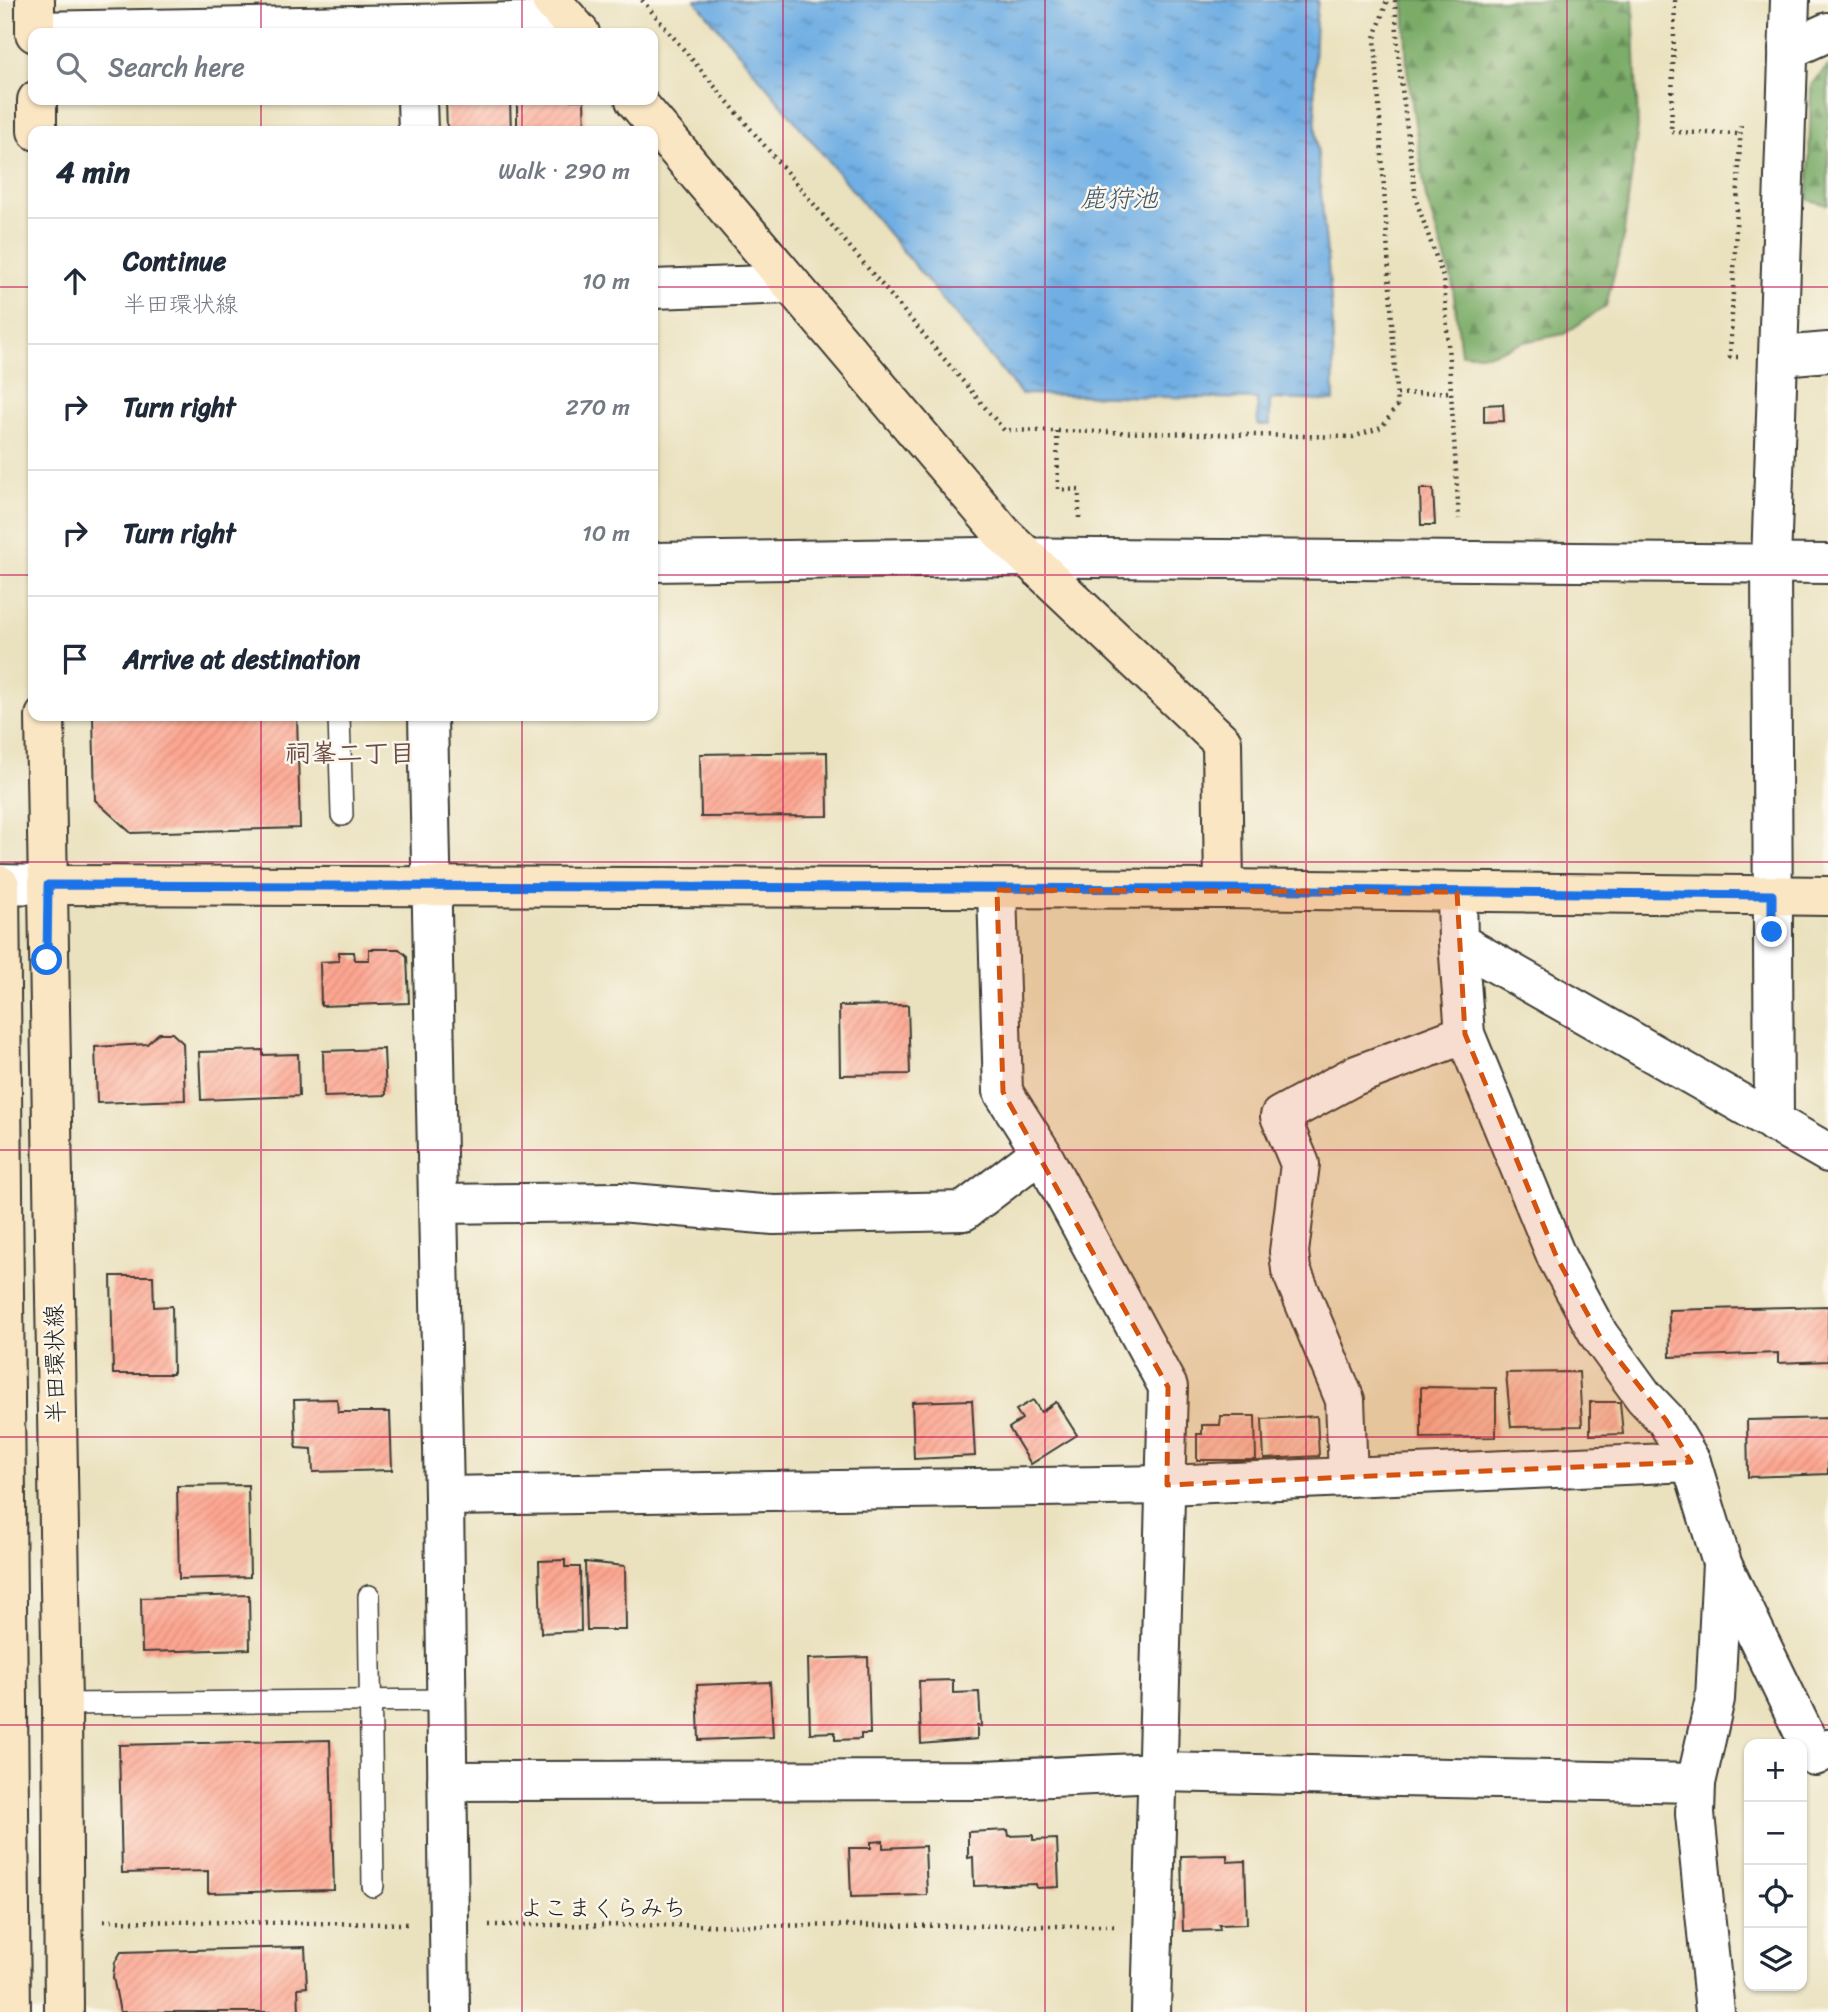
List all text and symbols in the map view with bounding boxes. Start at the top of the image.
search box [28,28,658,105]
text: Search here [108,44,245,90]
icon: search [52,48,90,86]
text: 4 min [56,145,130,199]
text: Walk · 290 m [498,151,630,192]
water label: 鹿狩池 [1080,175,1159,221]
text: Continue [123,238,226,284]
text: 10 m [582,261,630,302]
icon: ahead [56,262,94,300]
text: 半田環状線 [123,284,238,325]
text: Turn right [123,384,236,430]
text: 270 m [565,387,630,428]
icon: right [56,388,94,426]
text: Turn right [123,510,236,556]
text: 10 m [582,513,630,554]
icon: right [56,514,94,552]
text: Arrive at destination [123,636,360,682]
icon: arrive [56,640,94,678]
district label: 祠峯二丁目 [285,730,415,776]
route end [1756,916,1787,947]
route start [31,944,62,975]
street label: 半田環状線 [33,1304,77,1424]
map controls [1744,1739,1807,1991]
button: + [1744,1739,1807,1802]
button: − [1744,1802,1807,1865]
button: locate [1744,1865,1807,1928]
street label: よこまくらみち [519,1887,687,1929]
button: layers [1744,1928,1807,1991]

